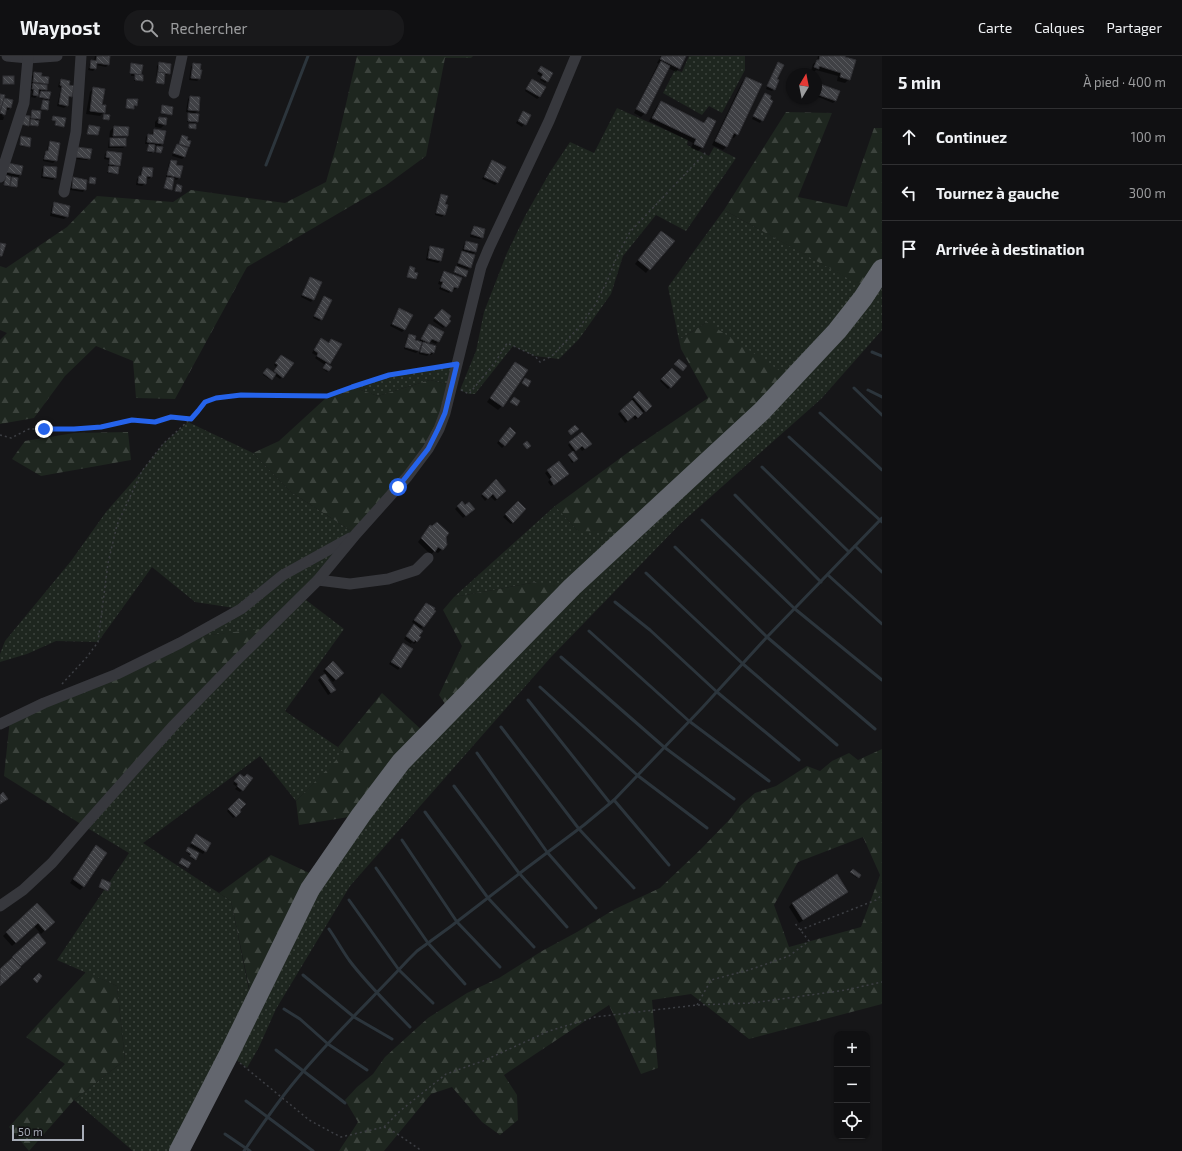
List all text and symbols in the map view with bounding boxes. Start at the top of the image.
search box [124,10,404,46]
text: Waypost [20,16,100,39]
icon: search [138,17,160,39]
text: Rechercher [170,19,248,37]
text: Carte [978,19,1012,36]
text: Calques [1034,19,1085,36]
text: Partager [1107,19,1162,36]
north arrow [786,68,822,104]
text: 5 min [898,72,941,92]
text: À pied · 400 m [1083,74,1166,90]
icon: ahead [898,126,920,148]
text: Continuez [936,128,1007,146]
text: 100 m [1131,129,1166,145]
icon: left [898,182,920,204]
text: Tournez à gauche [936,184,1059,202]
text: 300 m [1129,185,1166,201]
icon: arrive [898,238,920,260]
text: Arrivée à destination [936,240,1084,258]
route end [35,420,53,438]
route start [389,478,407,496]
map controls [834,1031,870,1139]
button: + [834,1031,870,1067]
button: − [834,1067,870,1103]
button: locate [834,1103,870,1139]
scale bar [12,1123,84,1142]
text: 50 m [18,1125,43,1138]

